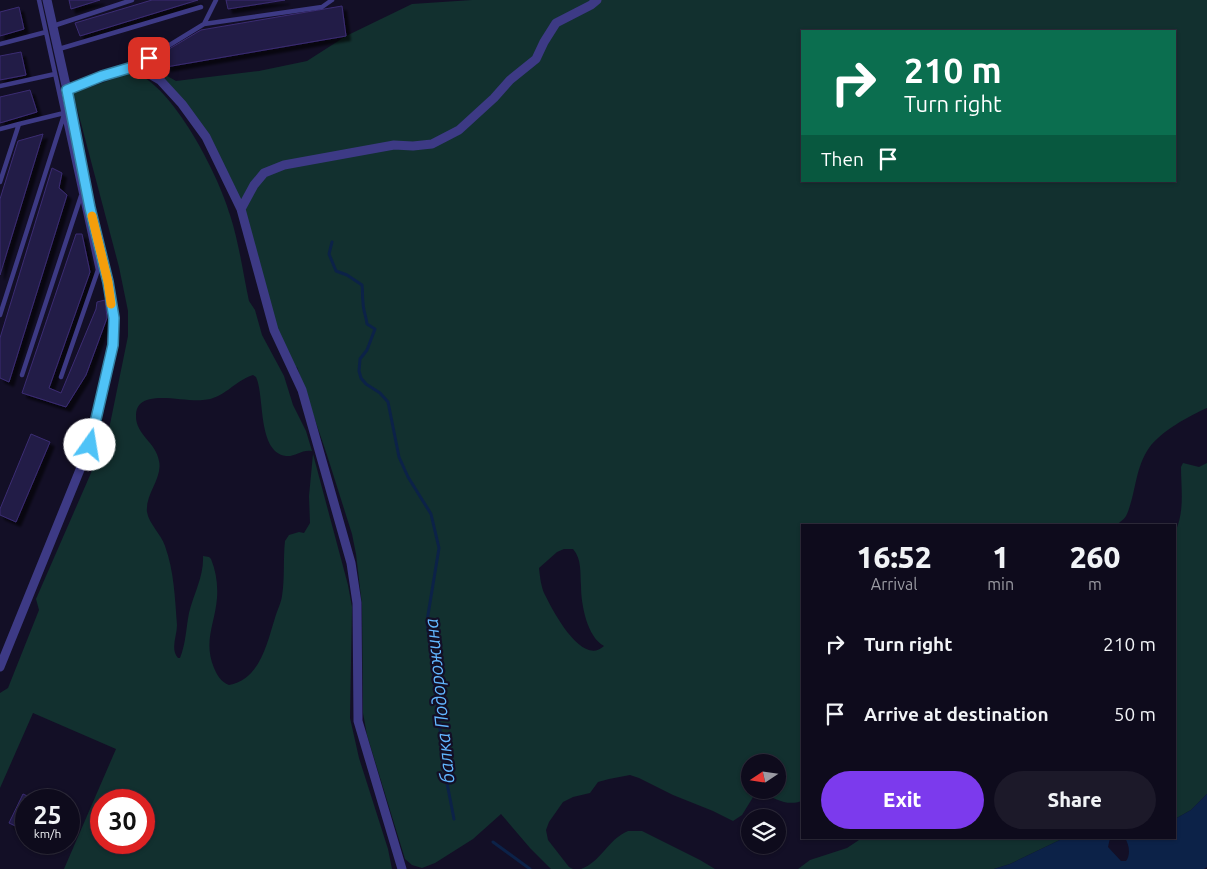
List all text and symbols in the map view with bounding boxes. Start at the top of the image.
pin [128,37,170,79]
icon: arrive [135,44,163,72]
icon: right [821,50,886,115]
text: 210 m [904,50,1002,90]
text: Turn right [904,91,1002,116]
icon: arrive [874,145,902,173]
text: Then [821,148,864,170]
position arrow [63,418,115,470]
text: 16:52 [857,540,932,574]
text: 1 [992,540,1009,574]
text: 260 [1070,540,1120,574]
text: Arrival [871,575,917,593]
text: min [987,575,1014,593]
text: m [1088,575,1102,593]
water label: балка Подорожина [419,617,459,785]
icon: right [821,630,849,658]
text: Turn right [864,633,952,655]
text: 210 m [1103,633,1156,655]
icon: arrive [821,700,849,728]
text: Arrive at destination [864,703,1049,725]
text: 50 m [1114,703,1156,725]
north arrow [741,754,786,799]
map controls [741,754,786,854]
button: Exit [821,771,984,829]
button: Share [994,771,1156,829]
speed limit sign: 30 [90,789,155,854]
text: 25 [33,801,62,829]
button: layers [741,809,786,854]
text: km/h [34,827,61,840]

